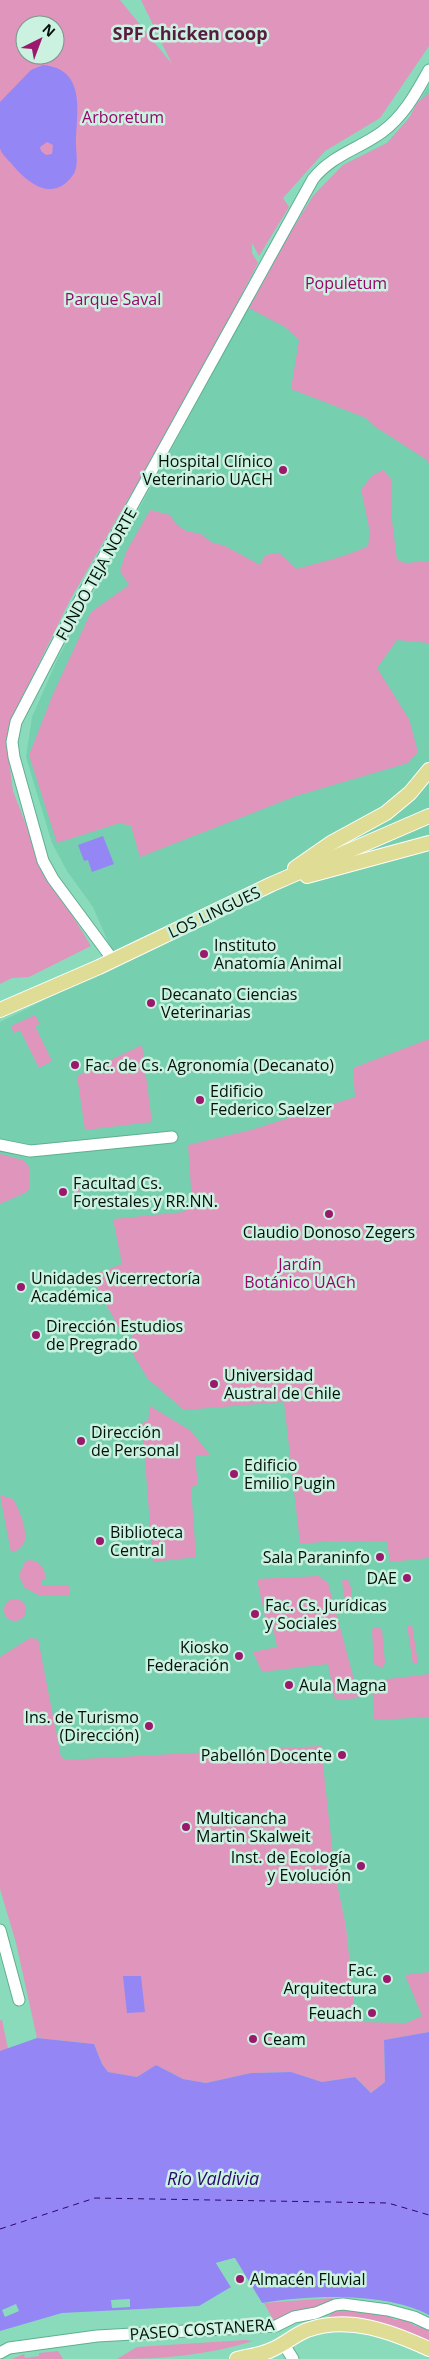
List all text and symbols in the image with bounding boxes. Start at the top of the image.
north arrow [15,15,65,65]
text: N [38,19,60,41]
district label: SPF Chicken coop [112,21,268,45]
park label: Arboretum [82,106,164,128]
park label: Populetum [305,272,387,294]
park label: Parque Saval [65,288,161,310]
place label: Hospital Clínico Veterinario UACH [142,450,273,490]
marker: Hospital Clínico Veterinario UACH [277,464,289,476]
street label: FUNDO TEJA NORTE [50,504,142,644]
street label: LOS LINGUES [164,881,264,943]
place label: Instituto Anatomía Animal [214,934,342,974]
marker: Instituto Anatomía Animal [198,948,210,960]
place label: Decanato Ciencias Veterinarias [161,983,297,1023]
marker: Decanato Ciencias Veterinarias [145,997,157,1009]
place label: Fac. de Cs. Agronomía (Decanato) [85,1054,334,1076]
marker: Fac. de Cs. Agronomía (Decanato) [69,1059,81,1071]
place label: Edificio Federico Saelzer [210,1080,332,1120]
marker: Edificio Federico Saelzer [194,1094,206,1106]
place label: Facultad Cs. Forestales y RR.NN. [73,1172,218,1212]
marker: Facultad Cs. Forestales y RR.NN. [57,1186,69,1198]
marker: Claudio Donoso Zegers [323,1208,335,1220]
place label: Claudio Donoso Zegers [243,1221,415,1243]
park label: Jardín Botánico UACh [244,1253,356,1293]
place label: Unidades Vicerrectoría Académica [31,1267,201,1307]
marker: Unidades Vicerrectoría Académica [15,1281,27,1293]
place label: Dirección Estudios de Pregrado [46,1315,183,1355]
marker: Dirección Estudios de Pregrado [30,1329,42,1341]
place label: Universidad Austral de Chile [224,1364,341,1404]
marker: Universidad Austral de Chile [208,1378,220,1390]
place label: Dirección de Personal [91,1421,179,1461]
marker: Dirección de Personal [75,1435,87,1447]
place label: Edificio Emilio Pugin [244,1454,336,1494]
marker: Edificio Emilio Pugin [228,1468,240,1480]
place label: Biblioteca Central [110,1521,183,1561]
marker: Biblioteca Central [94,1535,106,1547]
place label: Sala Paraninfo [263,1546,370,1568]
marker: Sala Paraninfo [374,1551,386,1563]
place label: DAE [366,1567,397,1589]
marker: DAE [401,1572,413,1584]
place label: Fac. Cs. Jurídicas y Sociales [265,1594,387,1634]
marker: Fac. Cs. Jurídicas y Sociales [249,1608,261,1620]
place label: Kiosko Federación [146,1636,229,1676]
marker: Kiosko Federación [233,1650,245,1662]
place label: Aula Magna [299,1674,387,1696]
marker: Aula Magna [283,1679,295,1691]
place label: Ins. de Turismo (Dirección) [25,1706,139,1746]
marker: Ins. de Turismo (Dirección) [143,1720,155,1732]
place label: Pabellón Docente [201,1744,332,1766]
marker: Pabellón Docente [336,1749,348,1761]
place label: Multicancha Martin Skalweit [196,1807,311,1847]
marker: Multicancha Martin Skalweit [180,1821,192,1833]
place label: Inst. de Ecología y Evolución [231,1846,351,1886]
marker: Inst. de Ecología y Evolución [355,1860,367,1872]
place label: Fac. Arquitectura [283,1959,377,1999]
marker: Fac. Arquitectura [381,1973,393,1985]
place label: Feuach [309,2002,362,2024]
marker: Feuach [366,2007,378,2019]
place label: Ceam [263,2028,306,2050]
marker: Ceam [247,2033,259,2045]
water label: Río Valdivia [167,2166,259,2190]
place label: Almacén Fluvial [250,2268,366,2290]
marker: Almacén Fluvial [234,2273,246,2285]
street label: PASEO COSTANERA [129,2313,276,2345]

